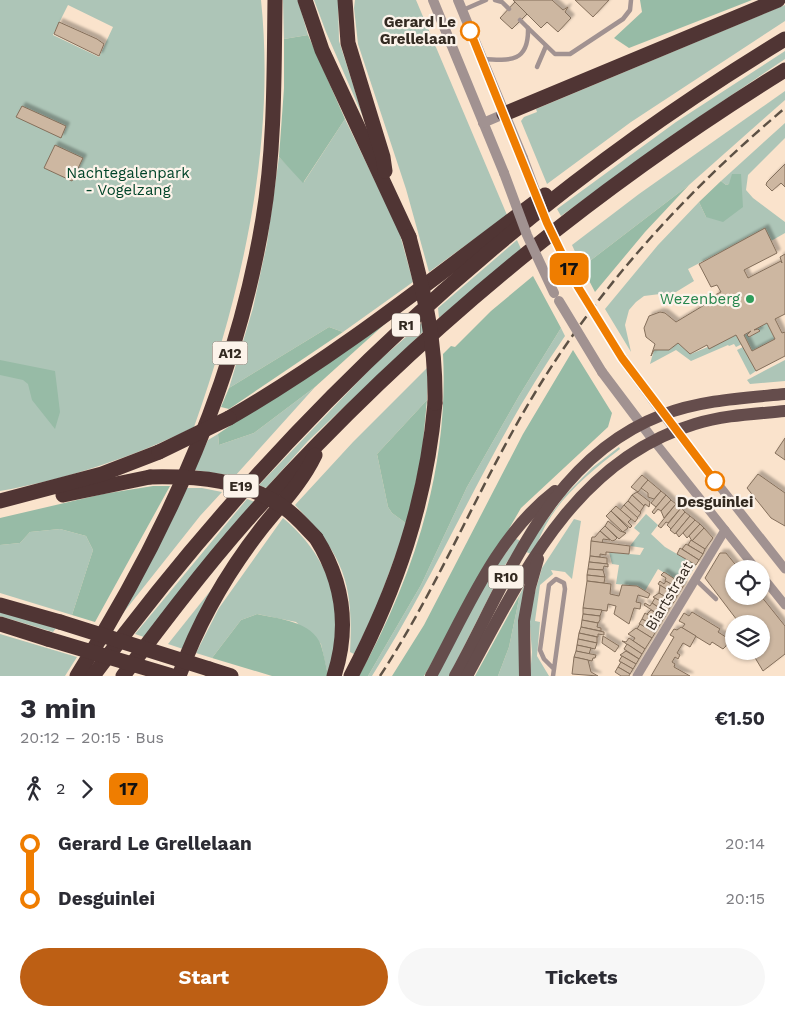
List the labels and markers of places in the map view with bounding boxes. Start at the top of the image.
place label: Gerard Le Grellelaan [380,13,456,48]
marker: Gerard Le Grellelaan [460,21,480,41]
place label: Wezenberg [660,290,740,308]
marker: Wezenberg [744,293,756,305]
marker: Desguinlei [705,471,725,491]
place label: Desguinlei [677,493,753,511]

